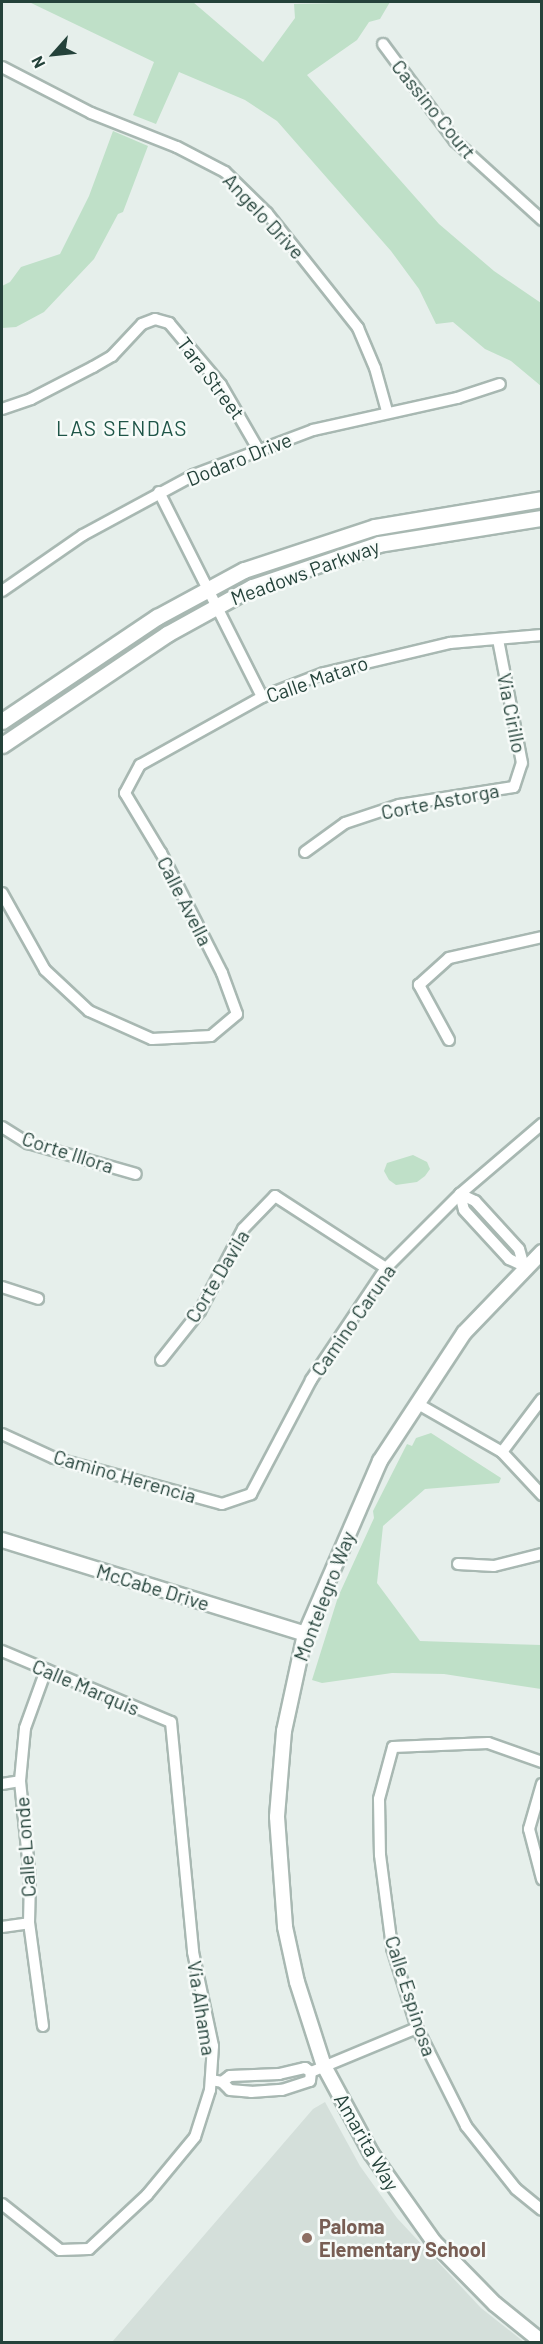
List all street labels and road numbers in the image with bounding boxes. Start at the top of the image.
street label: Cassino Court [387,55,481,163]
street label: Angelo Drive [218,168,310,264]
street label: Tara Street [172,332,250,424]
street label: Dodaro Drive [183,427,295,491]
street label: Meadows Parkway [227,534,383,610]
street label: Calle Mataro [263,650,371,708]
street label: Via Cirillo [493,671,531,755]
street label: Corte Astorga [379,778,501,824]
street label: Calle Avella [152,852,218,950]
street label: Corte Illora [19,1126,117,1178]
street label: Corte Davila [180,1225,254,1327]
street label: Camino Caruna [306,1260,400,1380]
street label: Camino Herencia [51,1444,199,1508]
street label: Montelegro Way [288,1527,360,1665]
street label: McCabe Drive [94,1558,212,1616]
street label: Calle Marquis [29,1654,143,1720]
street label: Calle Londe [10,1796,40,1898]
street label: Calle Espinosa [380,1933,442,2059]
street label: Via Alhama [183,1959,221,2057]
street label: Amarita Way [329,2089,405,2195]

